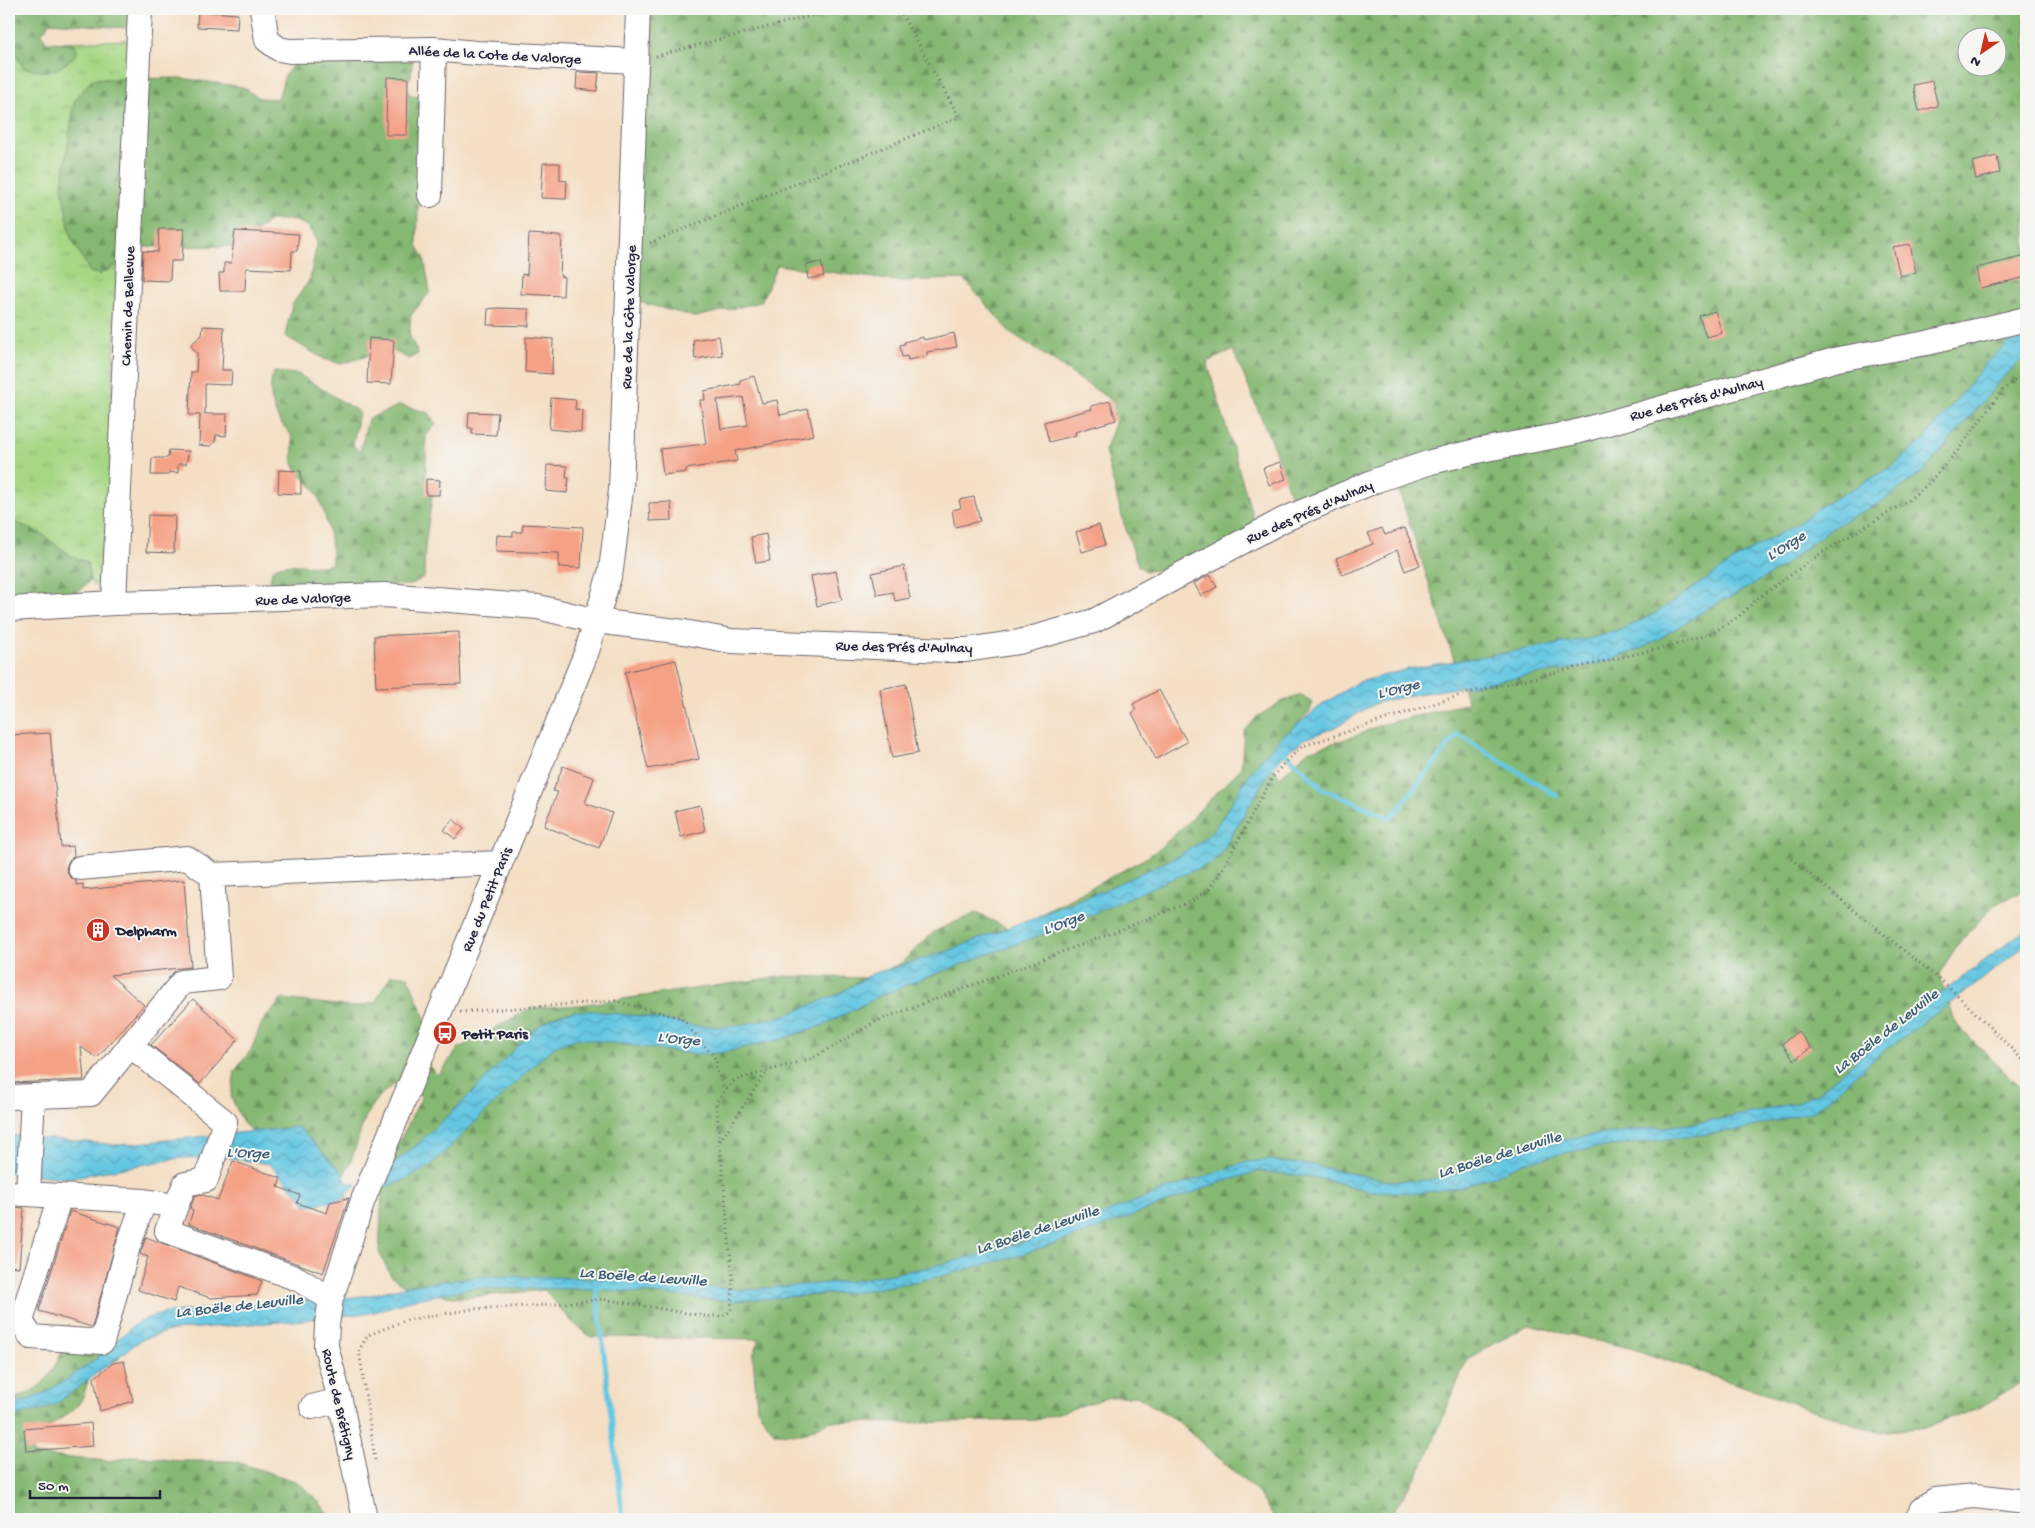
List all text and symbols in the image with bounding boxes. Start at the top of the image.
north arrow [1958,28,2008,78]
street label: Allée de la Cote de Valorge [408,42,582,70]
text: N [1968,51,1985,70]
street label: Rue de la Côte Valorge [618,244,642,389]
street label: Chemin de Bellevue [118,246,140,366]
street label: Rue des Prés d'Aulnay [1628,373,1766,426]
street label: Rue des Prés d'Aulnay [1244,477,1377,549]
water label: L'Orge [1764,527,1811,566]
street label: Rue de Valorge [255,589,351,611]
street label: Rue des Prés d'Aulnay [835,638,973,658]
water label: L'Orge [1376,676,1423,705]
street label: Rue du Petit Paris [459,844,517,955]
water label: L'Orge [1041,908,1088,941]
building icon: Delpharm [85,917,111,943]
place label: Delpharm [114,923,177,941]
water label: La Boële de Leuville [1831,985,1944,1080]
bus stop icon: Petit Paris [432,1020,458,1046]
place label: Petit Paris [461,1026,529,1044]
water label: L'Orge [656,1029,702,1052]
water label: La Boële de Leuville [1436,1128,1565,1184]
water label: L'Orge [226,1144,270,1165]
water label: La Boële de Leuville [974,1202,1102,1260]
water label: La Boële de Leuville [578,1265,708,1292]
water label: La Boële de Leuville [175,1291,305,1324]
street label: Route de Brétigny [317,1347,360,1462]
scale bar [30,1468,160,1500]
text: 50 m [38,1478,69,1496]

